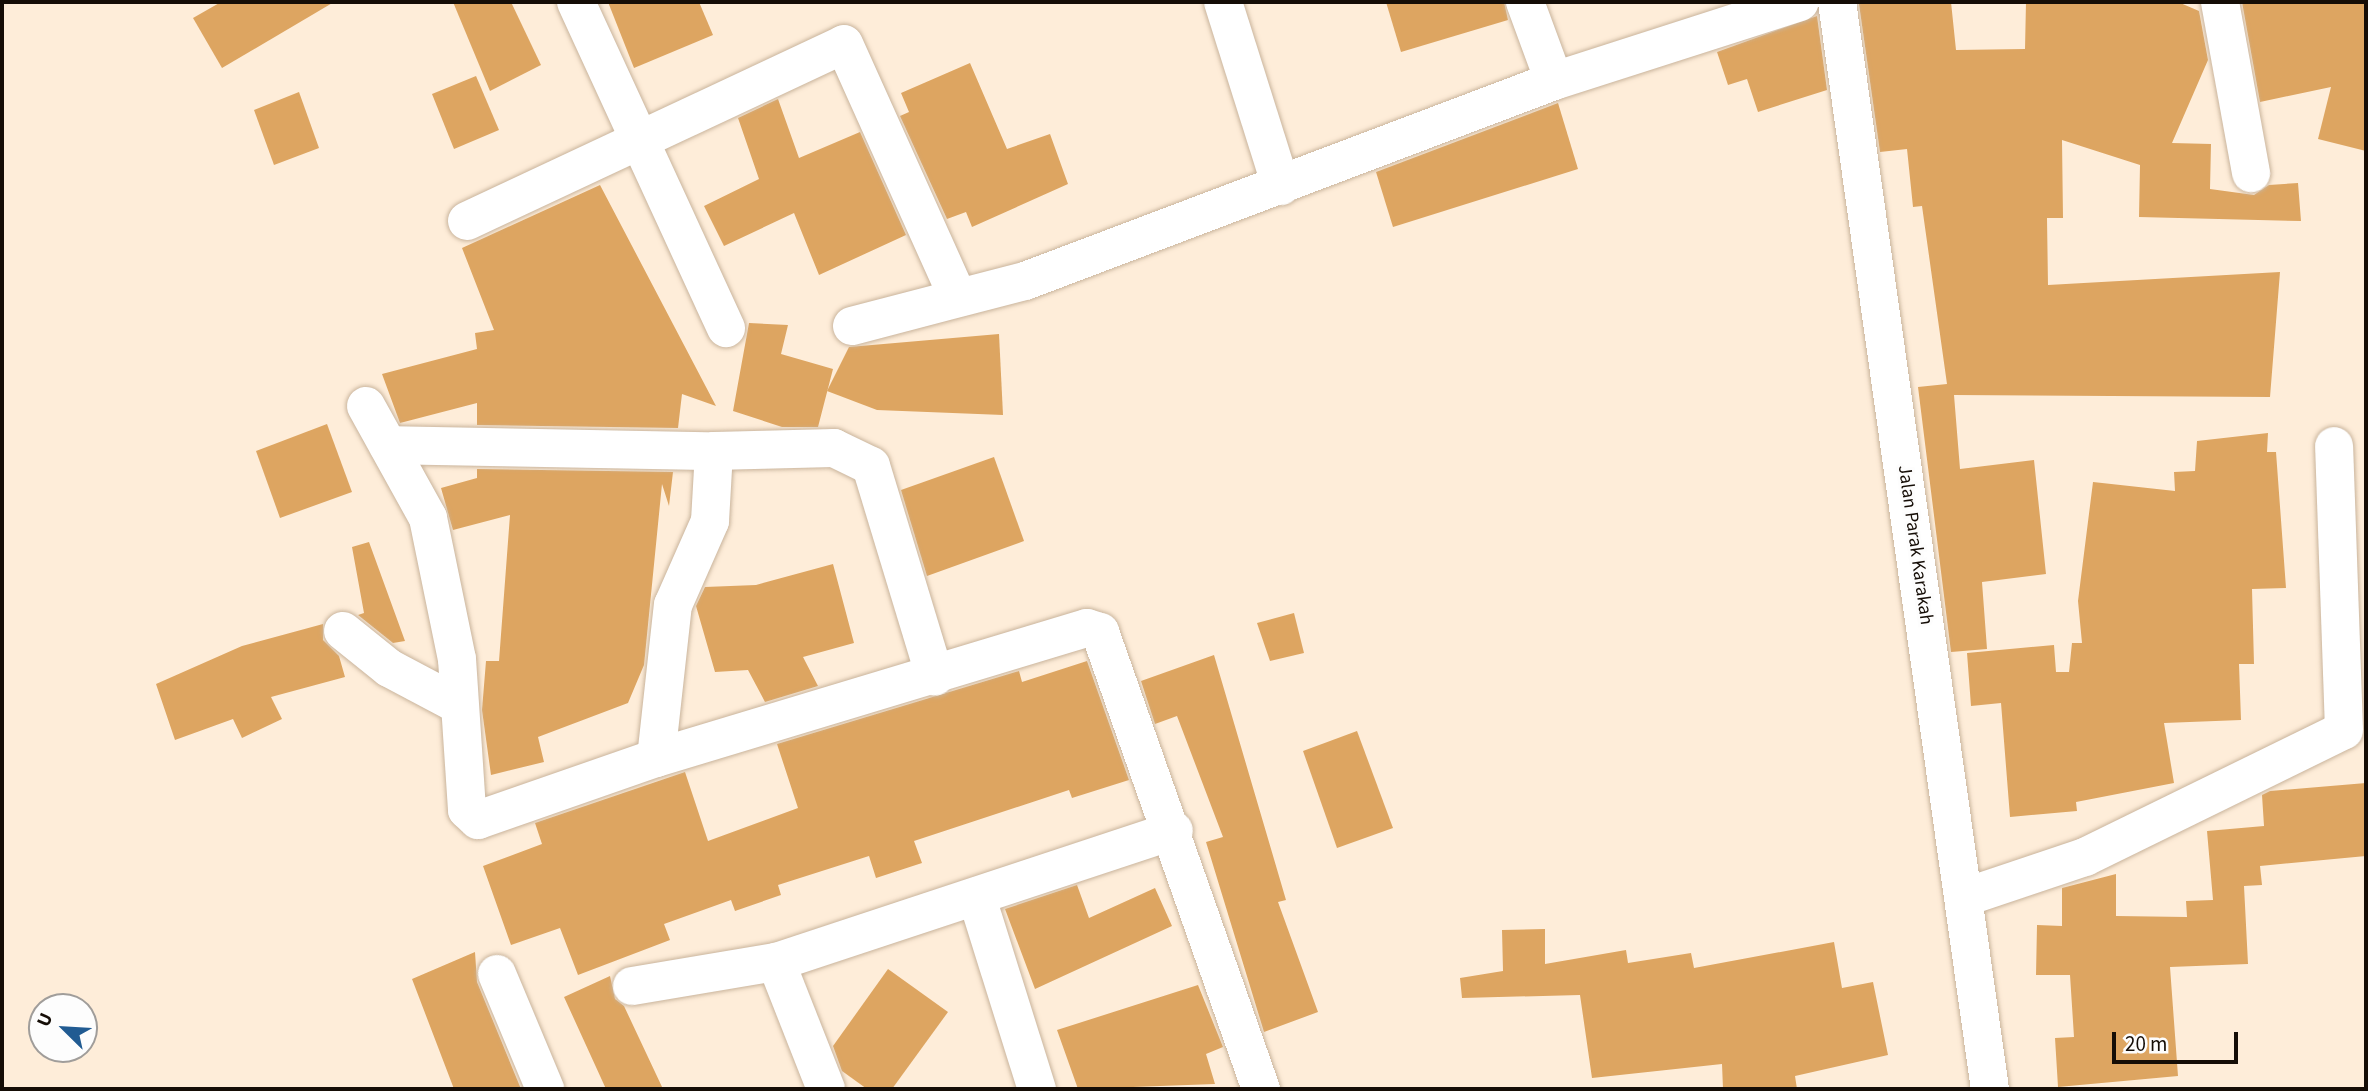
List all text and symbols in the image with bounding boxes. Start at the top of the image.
street label: Jalan Parak Karakah [1892,464,1938,626]
north arrow [28,993,98,1063]
text: U [30,1009,60,1031]
scale bar [2116,1018,2242,1062]
text: 20 m [2125,1029,2167,1059]

